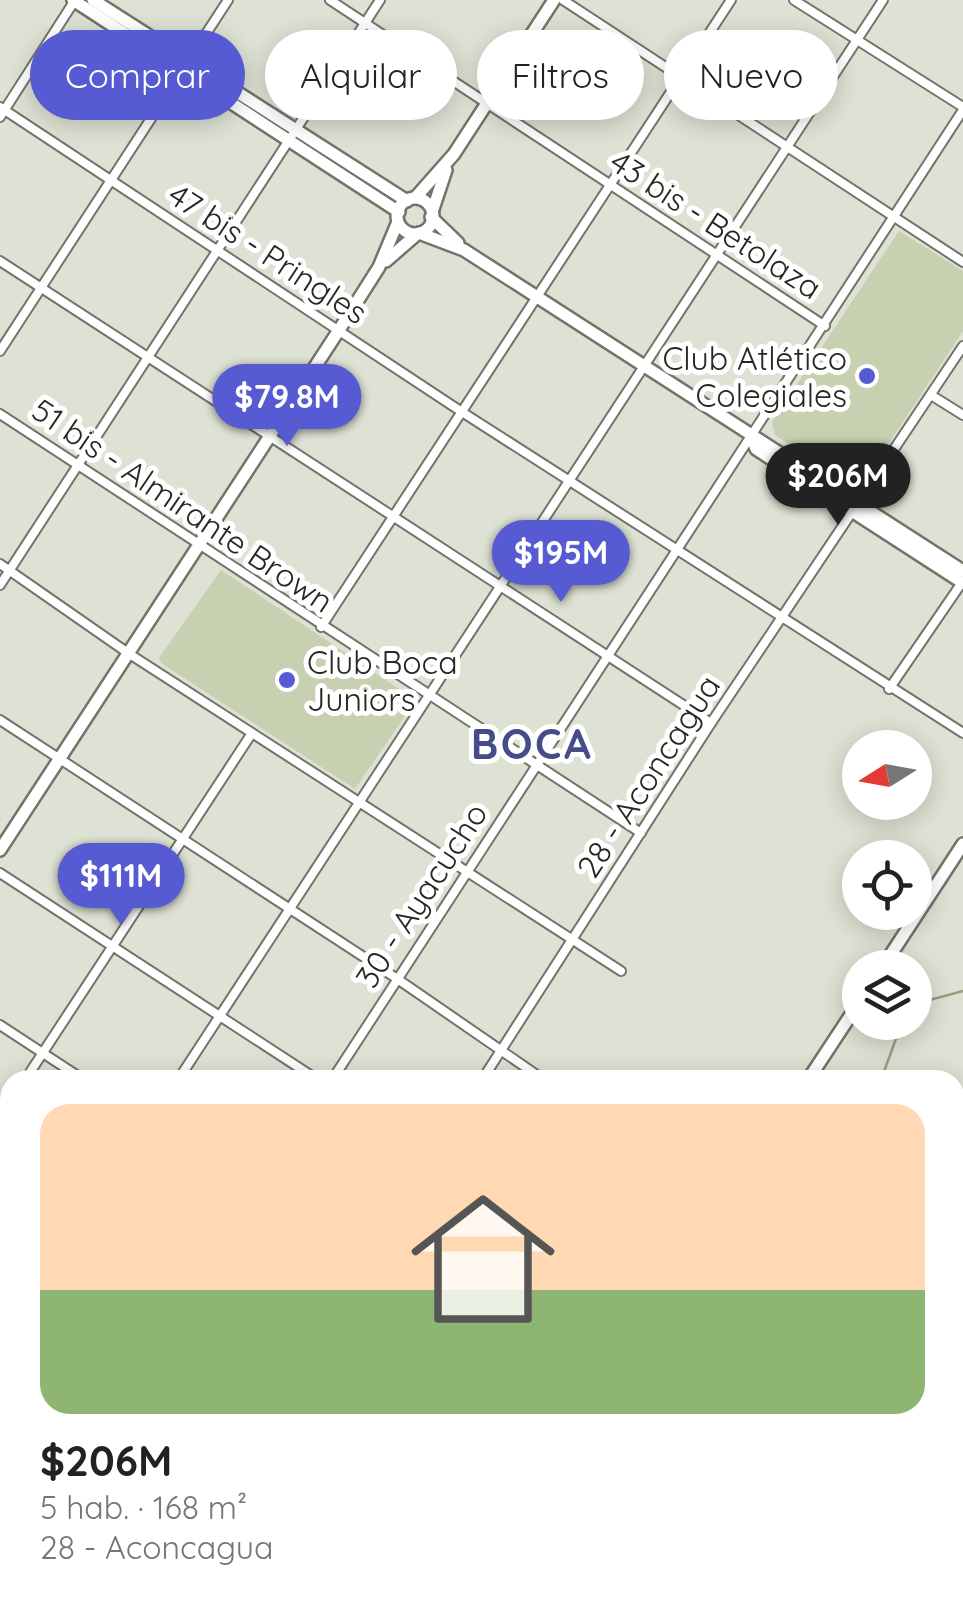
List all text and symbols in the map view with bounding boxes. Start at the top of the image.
chip: Comprar [30,30,245,120]
chip: Alquilar [265,30,457,120]
chip: Filtros [477,30,644,120]
chip: Nuevo [664,30,838,120]
street label: 43 bis - Betolaza [603,141,829,307]
street label: 47 bis - Pringles [161,174,375,332]
place label: Club Atlético Colegiales [662,338,847,415]
pin: $79.8M [206,364,368,449]
marker: Club Atlético Colegiales [856,365,878,387]
text: $79.8M [234,376,340,416]
street label: 51 bis - Almirante Brown [25,389,341,621]
pin: $206M [768,443,908,528]
text: $206M [788,455,888,495]
pin: $195M [491,520,631,605]
text: $195M [514,532,608,572]
place label: Club Boca Juniors [307,642,458,719]
street label: 28 - Aconcagua [568,667,728,885]
marker: Club Boca Juniors [276,669,298,691]
district label: BOCA [471,717,593,770]
north arrow [842,730,932,820]
map controls [842,730,932,1040]
street label: 30 - Ayacucho [346,795,496,995]
button: locate [842,840,932,930]
pin: $111M [51,843,191,928]
text: $111M [80,855,162,895]
button: layers [842,950,932,1040]
icon: home [393,1169,573,1349]
text: $206M [40,1434,172,1487]
text: 5 hab. · 168 m² [40,1487,247,1527]
text: 28 - Aconcagua [40,1527,273,1567]

